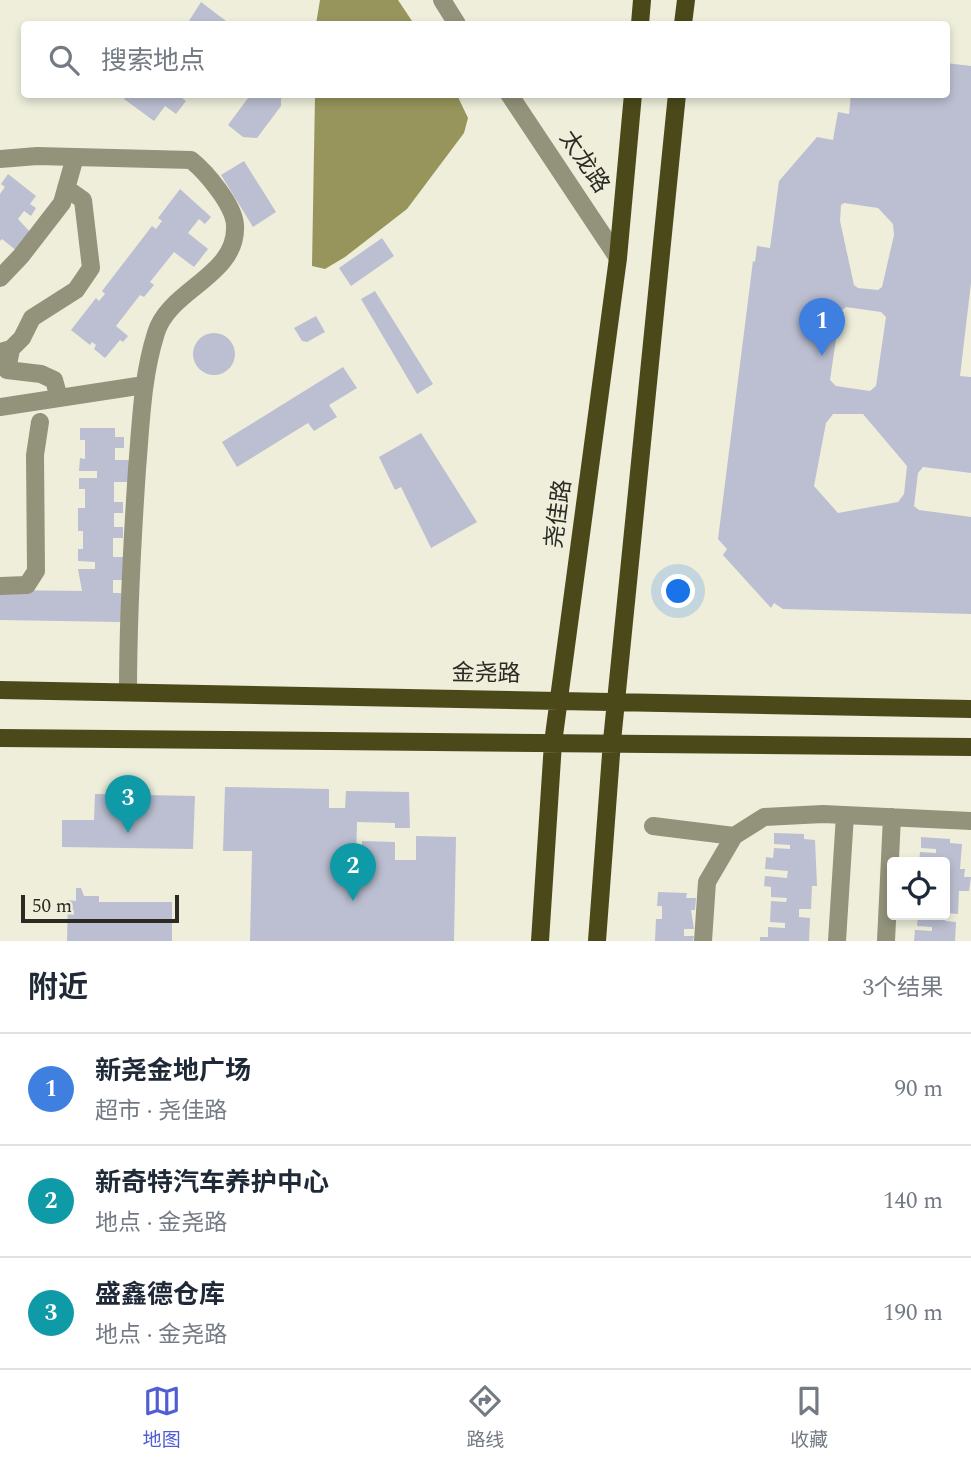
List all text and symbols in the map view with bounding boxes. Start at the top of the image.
search box [21,21,950,98]
icon: search [45,41,83,79]
text: 搜索地点 [101,41,205,81]
street label: 太龙路 [550,124,618,200]
pin: 1 [799,298,845,356]
street label: 尧佳路 [537,477,581,551]
your location [661,574,695,608]
street label: 金尧路 [451,656,521,692]
pin: 3 [105,775,151,833]
pin: 2 [330,843,376,901]
map controls [887,857,950,920]
button: locate [887,857,950,920]
scale bar [21,892,178,924]
text: 50 m [32,892,72,921]
text: 附近 [28,965,88,1011]
text: 3个结果 [863,971,943,1006]
text: 新尧金地广场 [95,1051,251,1091]
text: 1 [45,1072,57,1107]
text: 90 m [894,1072,943,1107]
text: 超市 · 尧佳路 [95,1094,227,1129]
text: 新奇特汽车养护中心 [95,1163,329,1203]
text: 2 [45,1184,57,1219]
text: 140 m [883,1184,943,1219]
text: 地点 · 金尧路 [95,1206,227,1241]
text: 盛鑫德仓库 [95,1275,225,1315]
text: 3 [45,1296,57,1331]
text: 190 m [883,1296,943,1331]
text: 地点 · 金尧路 [95,1318,227,1353]
tab: 地图 [143,1382,181,1455]
tab: 路线 [466,1382,504,1455]
tab: 收藏 [790,1382,828,1455]

